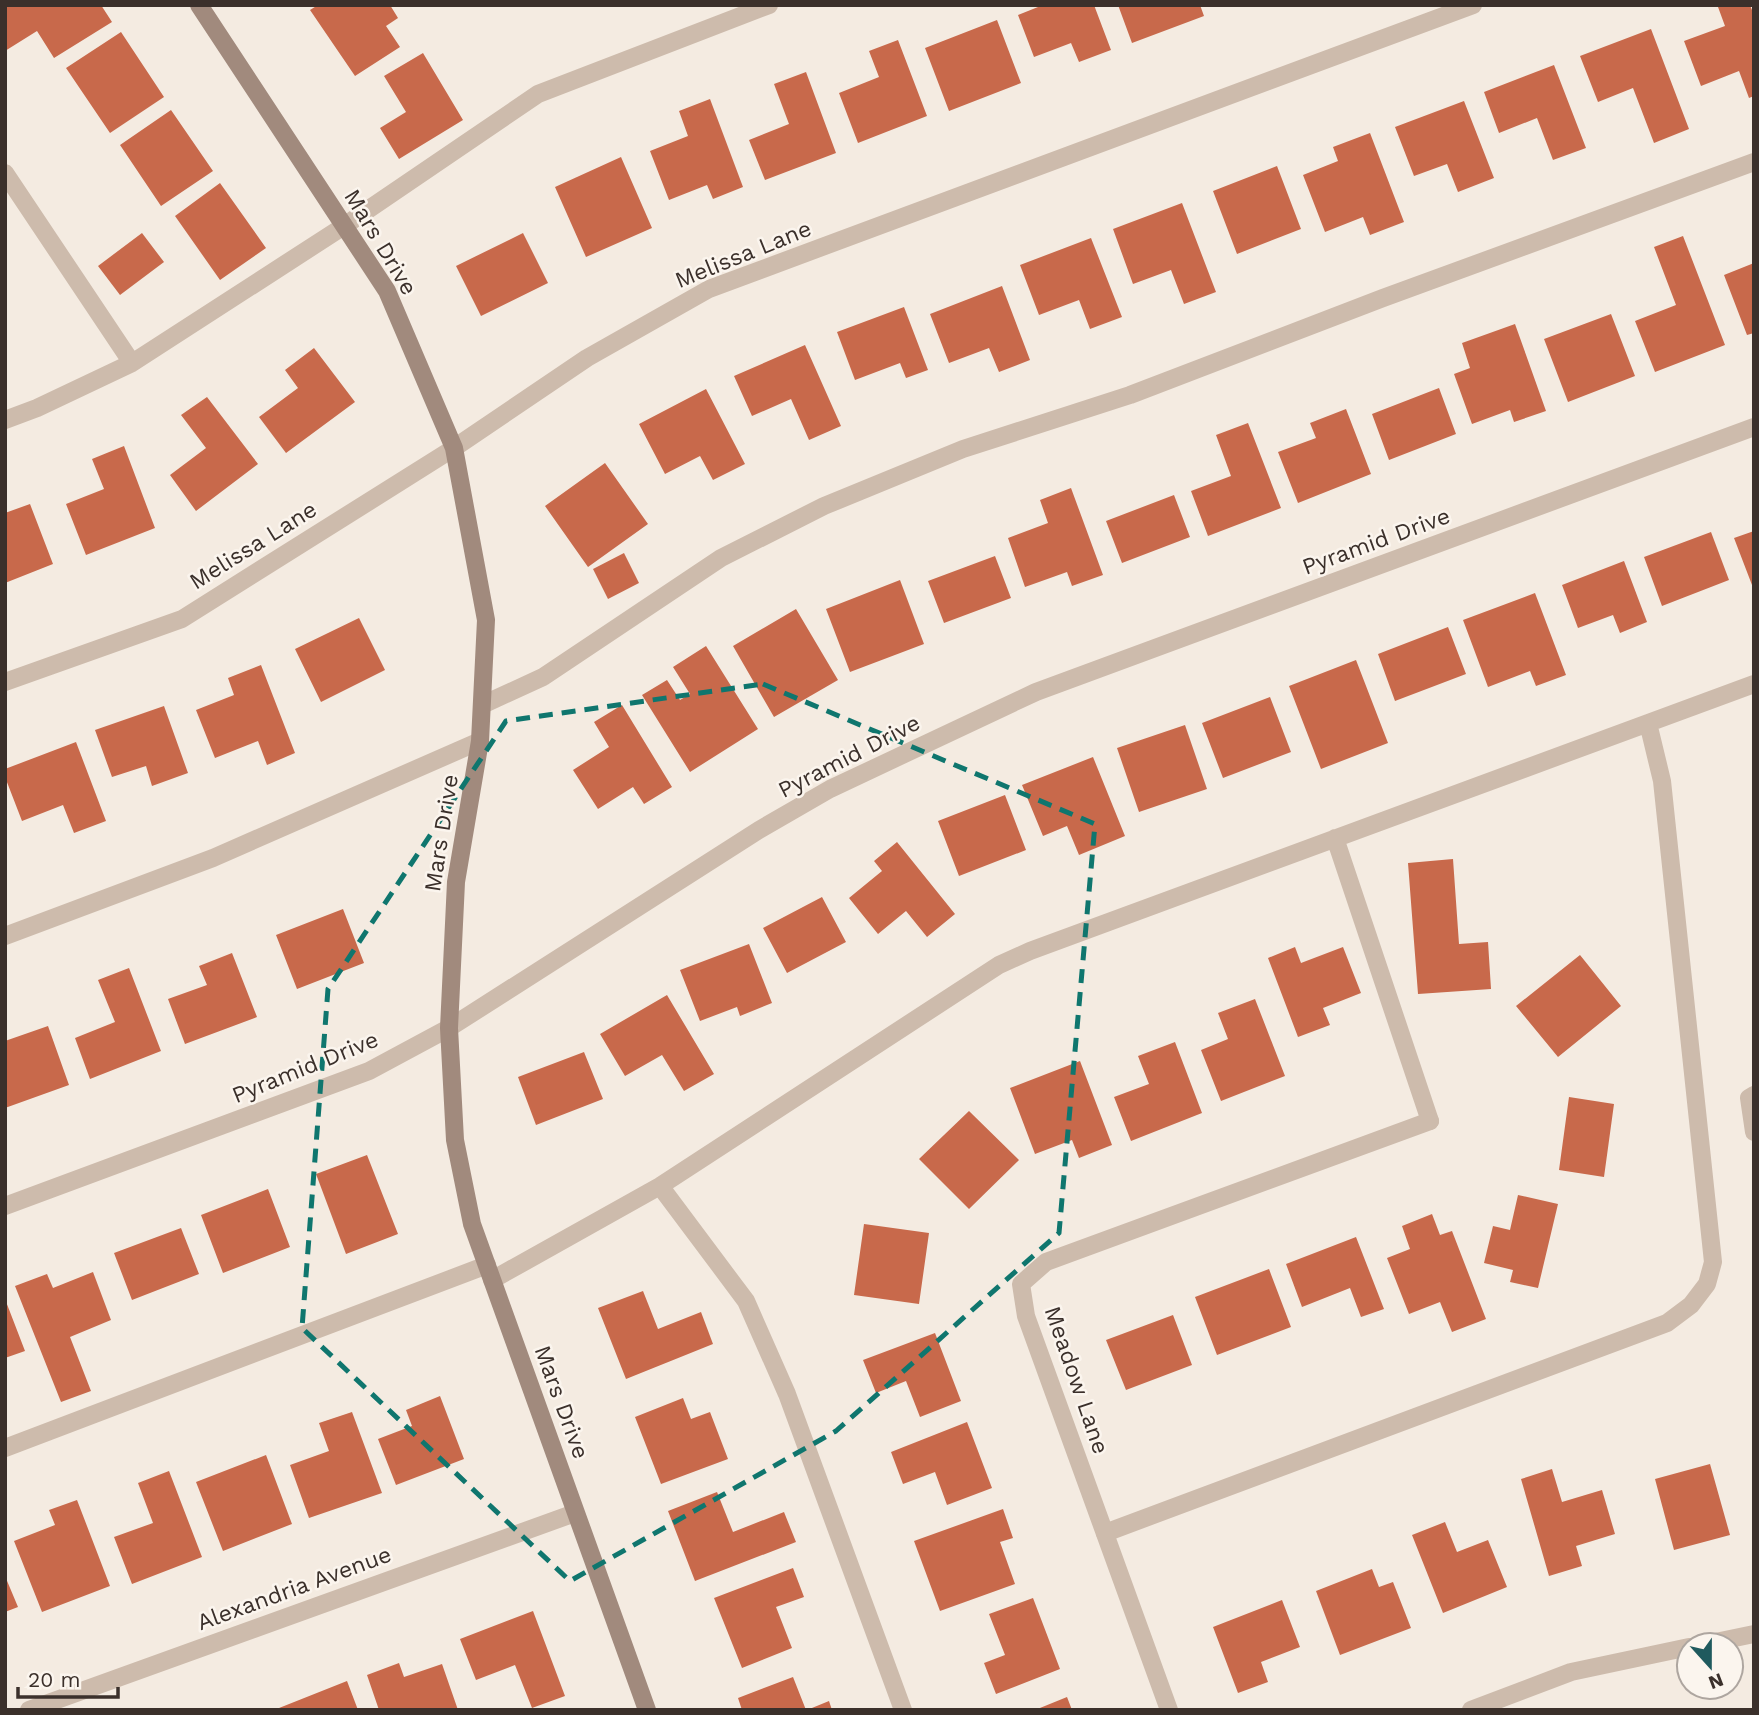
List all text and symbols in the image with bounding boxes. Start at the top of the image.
street label: Mars Drive [338,184,423,300]
street label: Melissa Lane [671,215,815,294]
street label: Melissa Lane [185,496,322,595]
street label: Pyramid Drive [1298,502,1454,581]
street label: Pyramid Drive [774,709,925,804]
street label: Mars Drive [419,772,464,894]
street label: Pyramid Drive [228,1026,382,1109]
street label: Meadow Lane [1039,1303,1114,1458]
street label: Mars Drive [529,1342,594,1463]
street label: Alexandria Avenue [193,1541,395,1636]
north arrow [1675,1631,1745,1701]
scale bar [18,1656,117,1700]
text: 20 m [28,1667,80,1692]
text: N [1705,1668,1727,1695]

